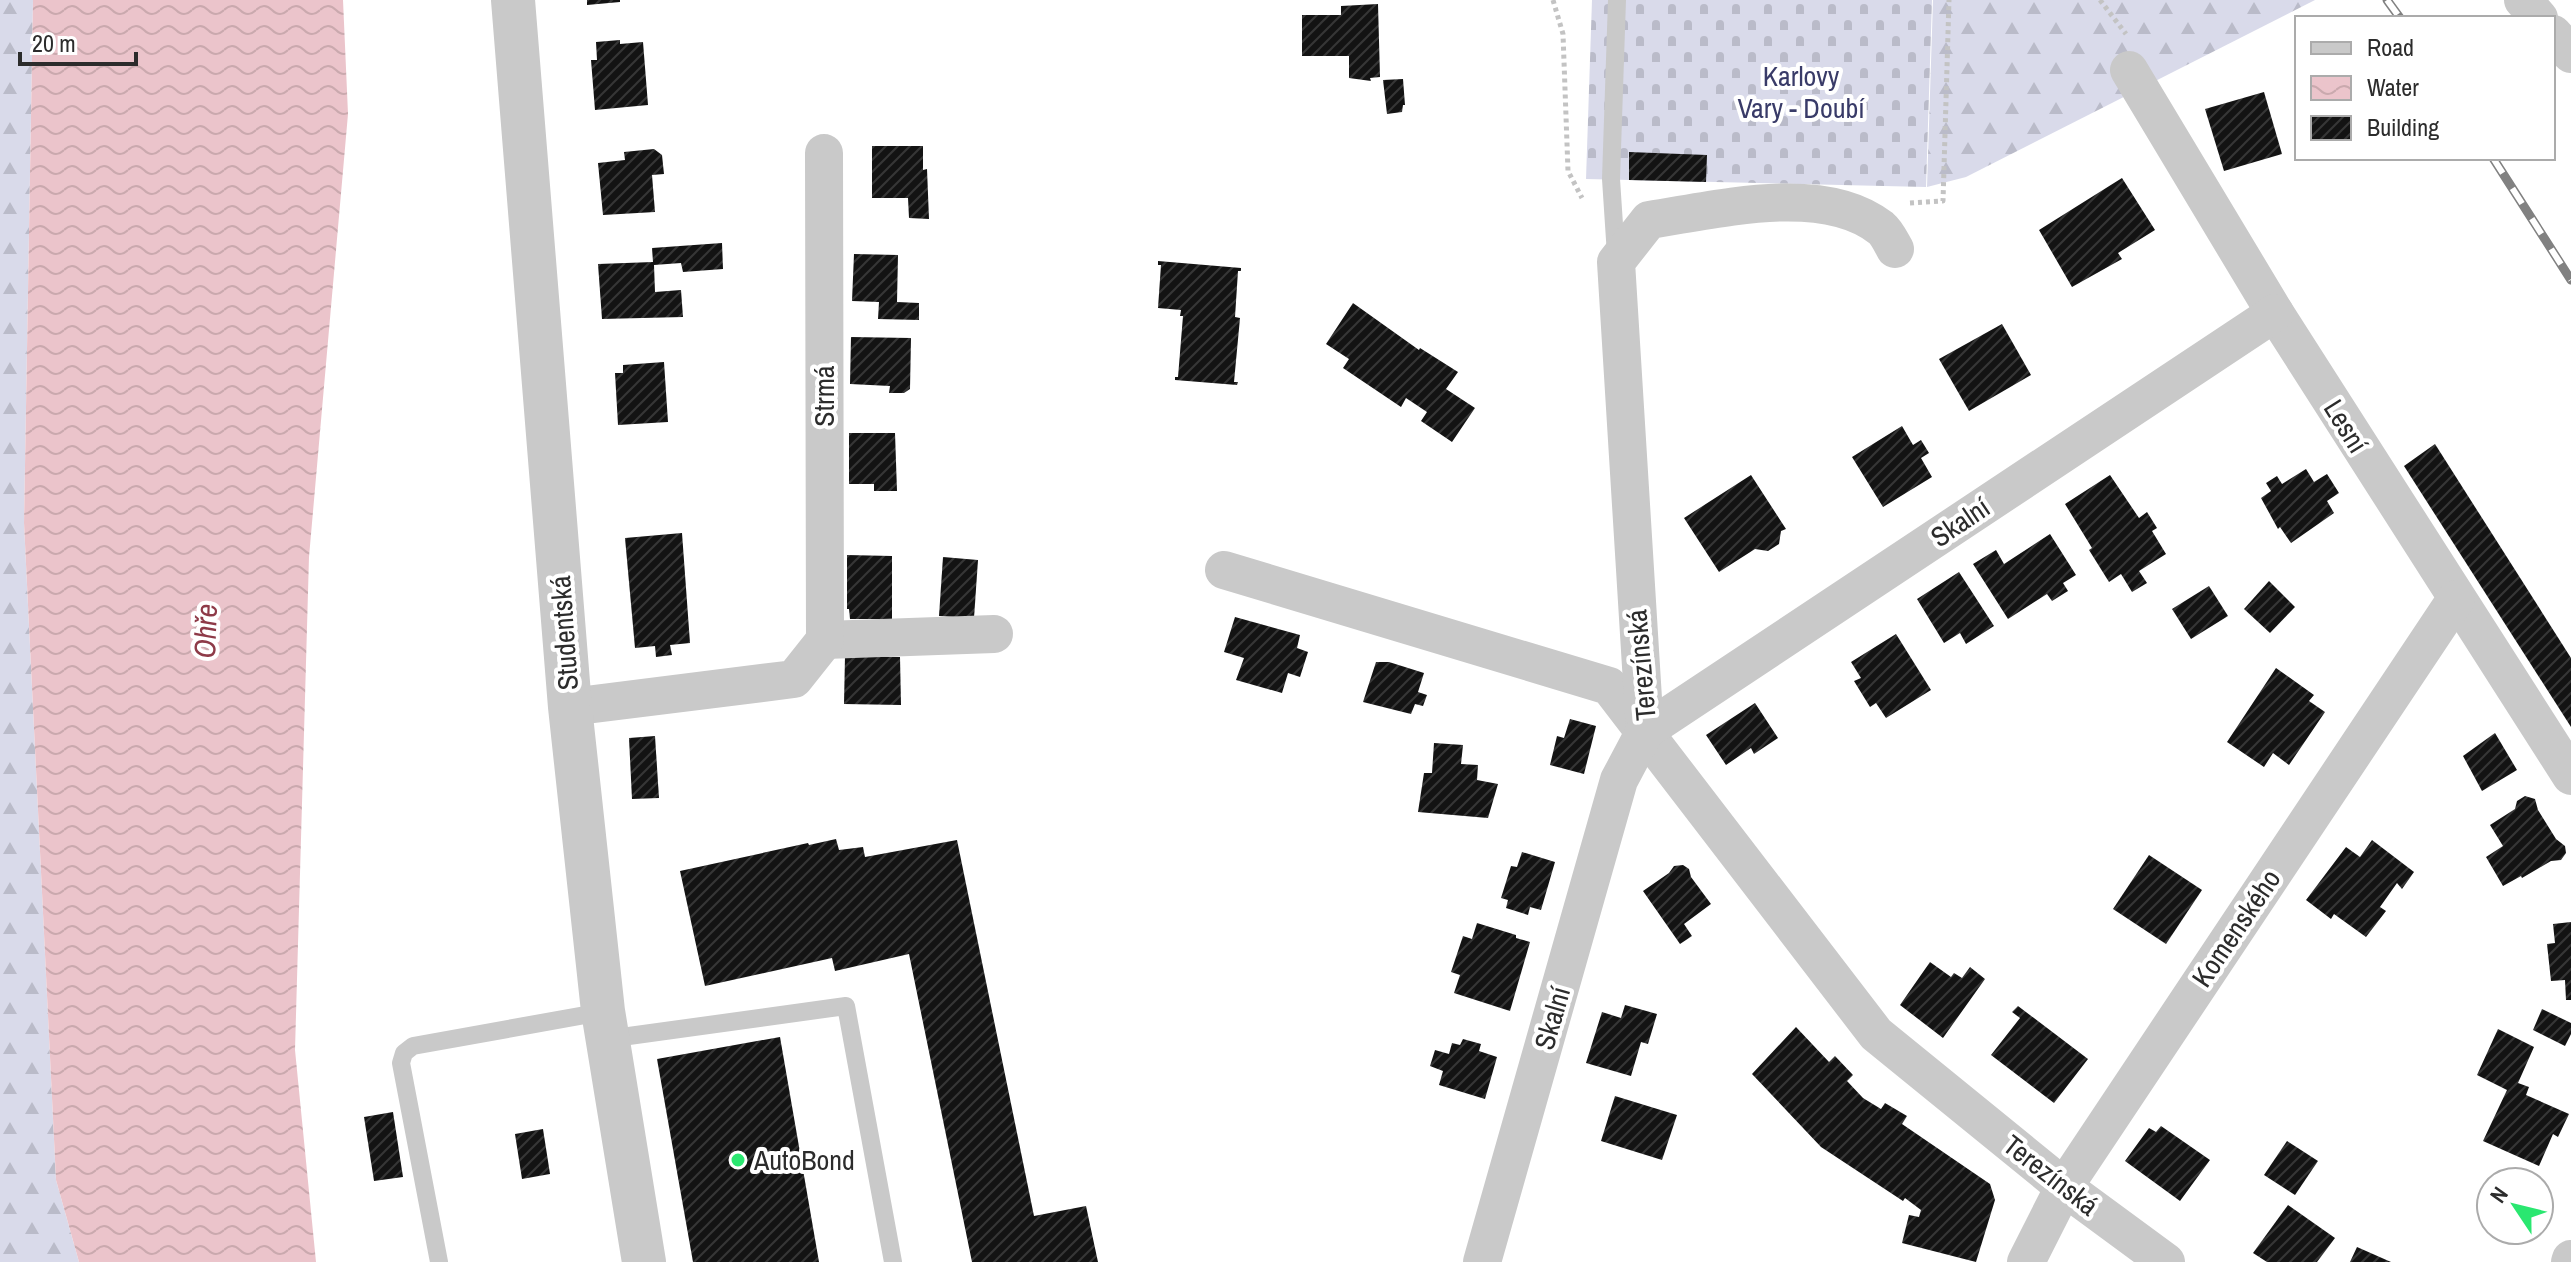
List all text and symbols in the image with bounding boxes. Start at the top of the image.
scale bar [20,16,136,66]
legend [2295,16,2555,160]
text: 20 m [32,27,76,59]
text: Road [2367,31,2414,63]
park label: Karlovy Vary - Doubí [1737,57,1865,127]
text: Water [2367,71,2419,103]
text: Building [2367,111,2439,143]
street label: Strmá [805,365,843,427]
street label: Lesní [2315,392,2377,460]
street label: Skalní [1923,488,1998,556]
street label: Studentská [541,574,587,692]
water label: Ohře [184,603,226,659]
street label: Terezínská [1617,608,1665,722]
street label: Komenského [2183,862,2289,994]
street label: Skalní [1525,982,1579,1054]
street label: Terezínská [1996,1126,2107,1224]
place label: AutoBond [753,1141,855,1179]
marker: AutoBond [729,1151,747,1169]
north arrow [2475,1166,2555,1246]
text: N [2483,1181,2515,1208]

